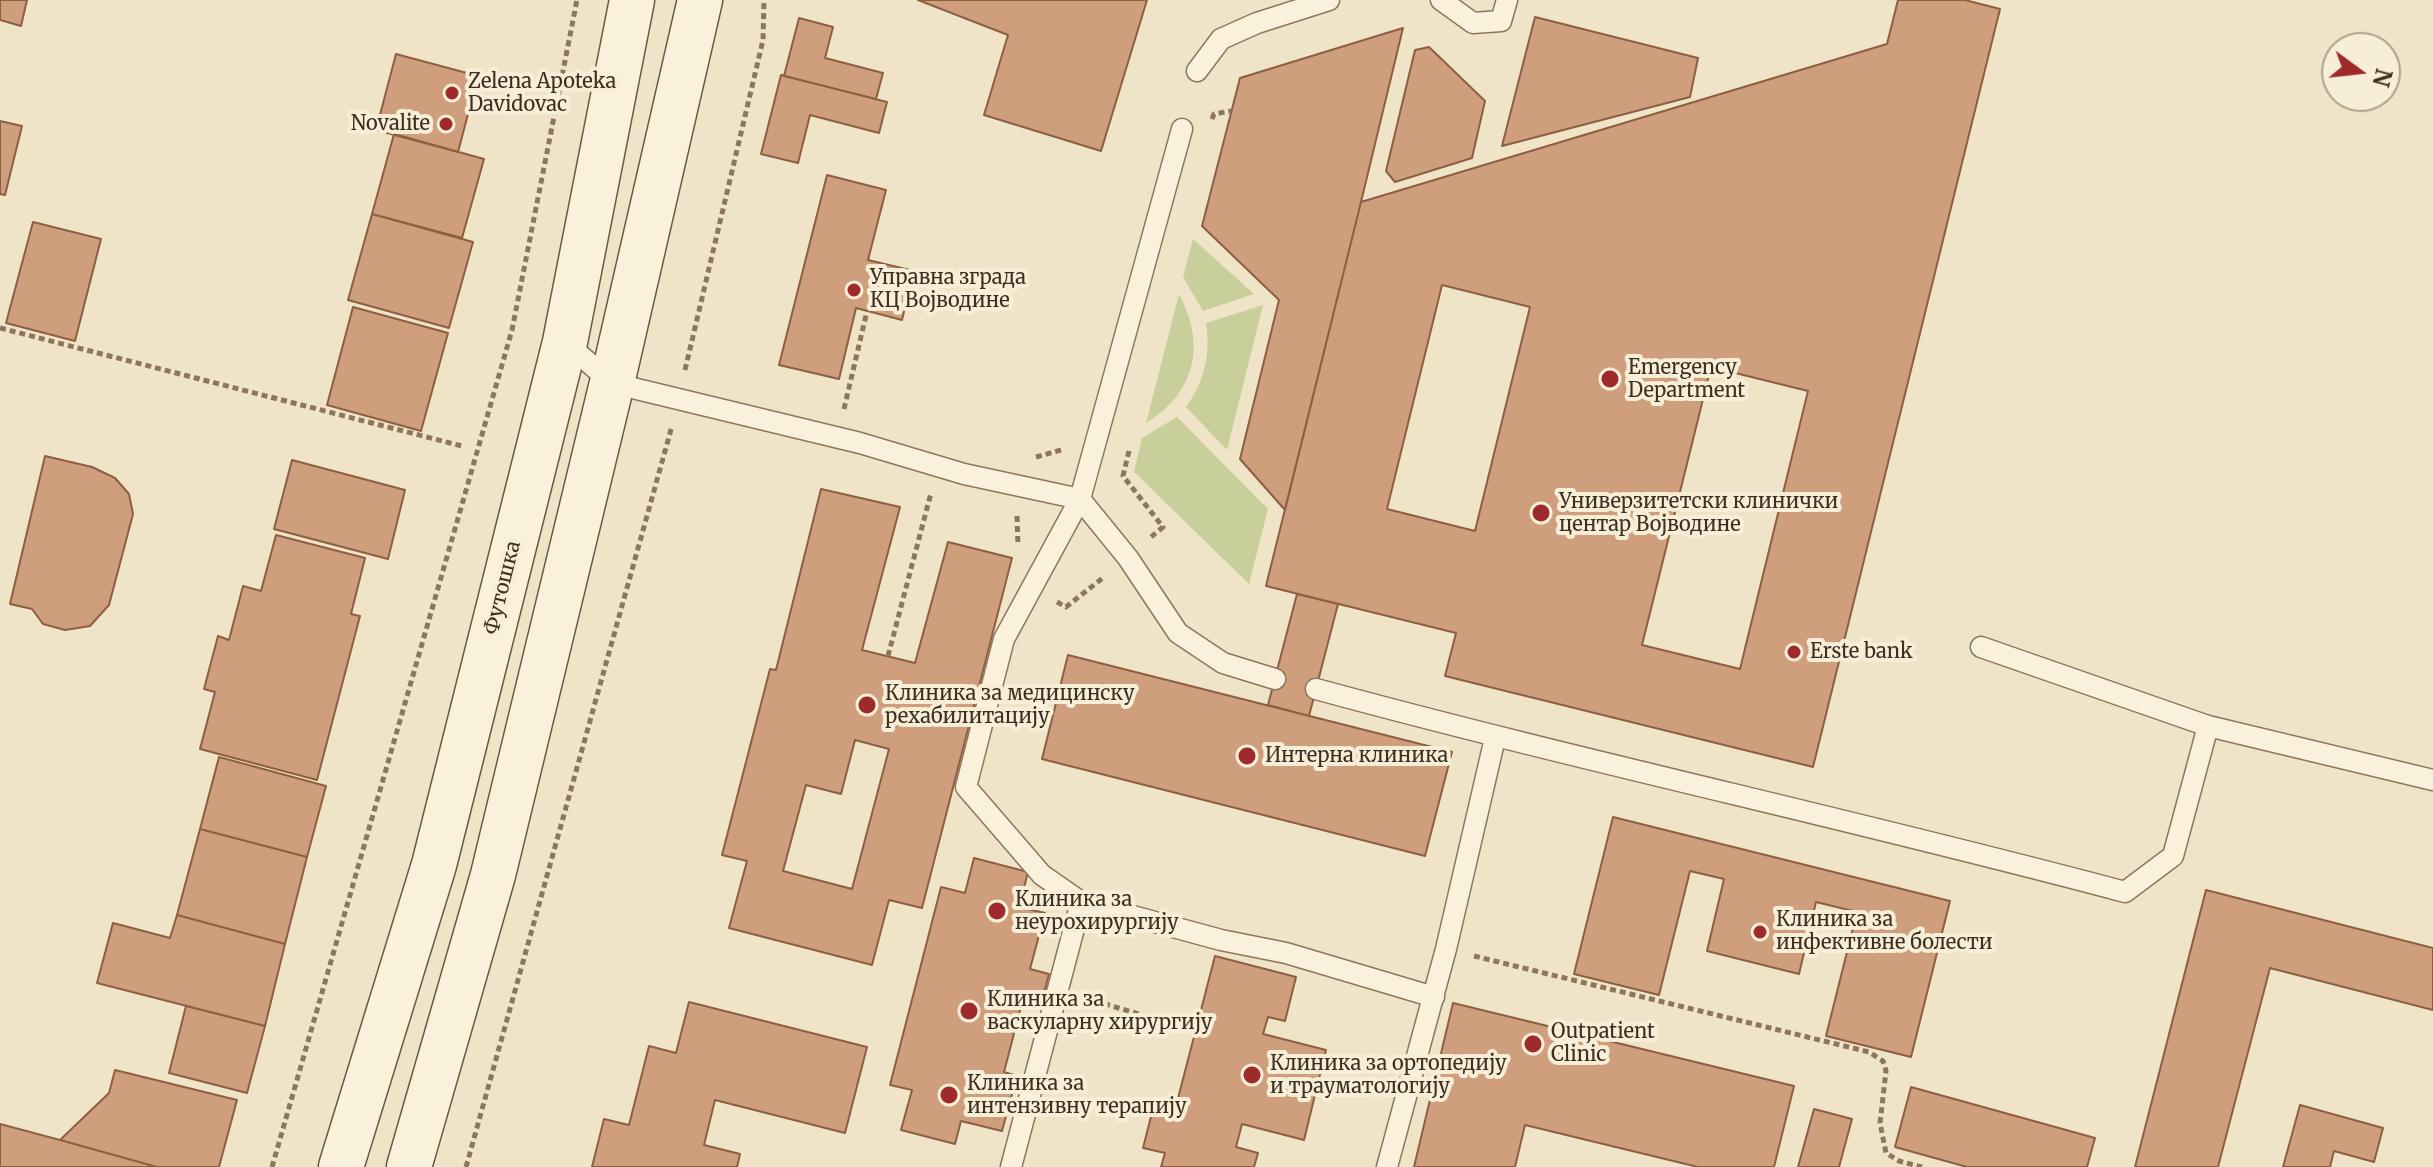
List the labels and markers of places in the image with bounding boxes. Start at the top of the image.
place label: Zelena Apoteka Davidovac [468,70,616,117]
marker: Zelena Apoteka Davidovac [443,84,461,102]
place label: Novalite [351,112,430,136]
marker: Novalite [437,115,455,133]
place label: Управна зграда КЦ Војводине [870,266,1026,313]
marker: Управна зграда КЦ Војводине [845,281,863,299]
place label: Emergency Department [1628,356,1745,403]
marker: Emergency Department [1599,368,1621,390]
place label: Универзитетски клинички центар Војводине [1559,490,1838,537]
marker: Универзитетски клинички центар Војводине [1530,502,1552,524]
place label: Erste bank [1810,640,1913,664]
marker: Erste bank [1785,643,1803,661]
place label: Клиника за медицинску рехабилитацију [885,682,1135,729]
marker: Клиника за медицинску рехабилитацију [856,694,878,716]
place label: Интерна клиника [1265,744,1448,768]
marker: Интерна клиника [1236,745,1258,767]
place label: Клиника за неурохирургију [1015,888,1179,935]
marker: Клиника за неурохирургију [986,900,1008,922]
place label: Клиника за инфективне болести [1776,908,1993,955]
marker: Клиника за инфективне болести [1751,923,1769,941]
place label: Клиника за васкуларну хирургију [987,988,1212,1035]
marker: Клиника за васкуларну хирургију [958,1000,980,1022]
place label: Outpatient Clinic [1551,1020,1655,1067]
marker: Outpatient Clinic [1522,1033,1544,1055]
place label: Клиника за ортопедију и трауматологију [1270,1052,1507,1099]
marker: Клиника за ортопедију и трауматологију [1241,1064,1263,1086]
place label: Клиника за интензивну терапију [967,1072,1187,1119]
marker: Клиника за интензивну терапију [938,1084,960,1106]

